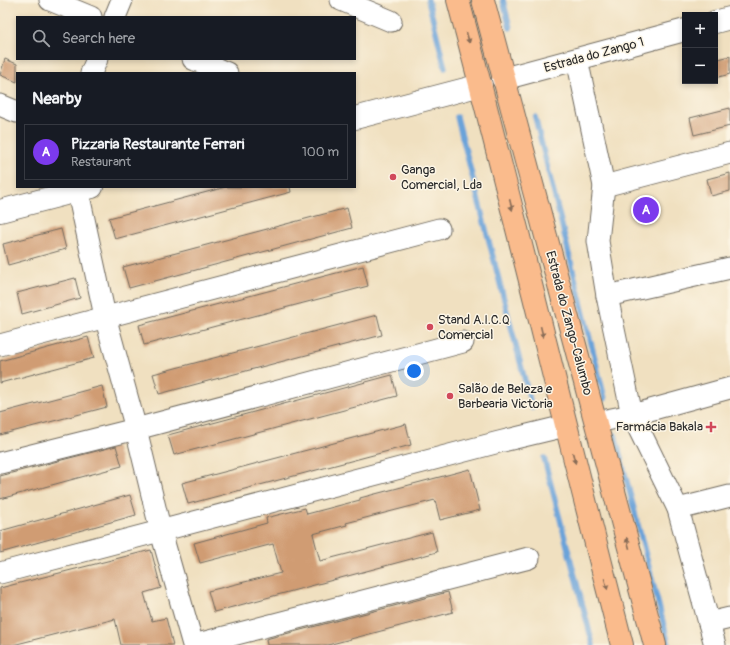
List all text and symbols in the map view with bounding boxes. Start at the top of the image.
map controls [682,12,718,84]
button: + [682,12,718,48]
search box [16,16,356,60]
icon: search [30,27,52,49]
text: Search here [62,29,135,48]
one-way arrow [465,32,471,44]
street label: Estrada do Zango 1 [542,34,646,76]
button: − [682,48,718,84]
text: Nearby [32,88,81,109]
text: Pizzaria Restaurante Ferrari [71,135,244,154]
text: A [42,144,50,160]
text: 100 m [302,144,339,160]
text: Restaurant [71,154,131,170]
place label: Ganga Comercial, Lda [401,162,482,193]
marker: Ganga Comercial, Lda [388,172,398,182]
pin: A [633,195,659,225]
one-way arrow [509,199,515,211]
street label: Estrada do Zango-Calumbo [542,249,596,397]
place label: Stand A.I.C.Q Comercial [438,312,510,343]
marker: Stand A.I.C.Q Comercial [425,322,435,332]
one-way arrow [540,325,546,338]
your location [404,361,424,381]
place label: Salão de Beleza e Barbearia Victoria [458,381,553,412]
marker: Salão de Beleza e Barbearia Victoria [445,391,455,401]
place label: Farmácia Bakala [616,419,703,435]
marker: Farmácia Bakala [706,422,716,432]
one-way arrow [571,451,577,464]
one-way arrow [625,536,631,548]
one-way arrow [603,578,609,590]

